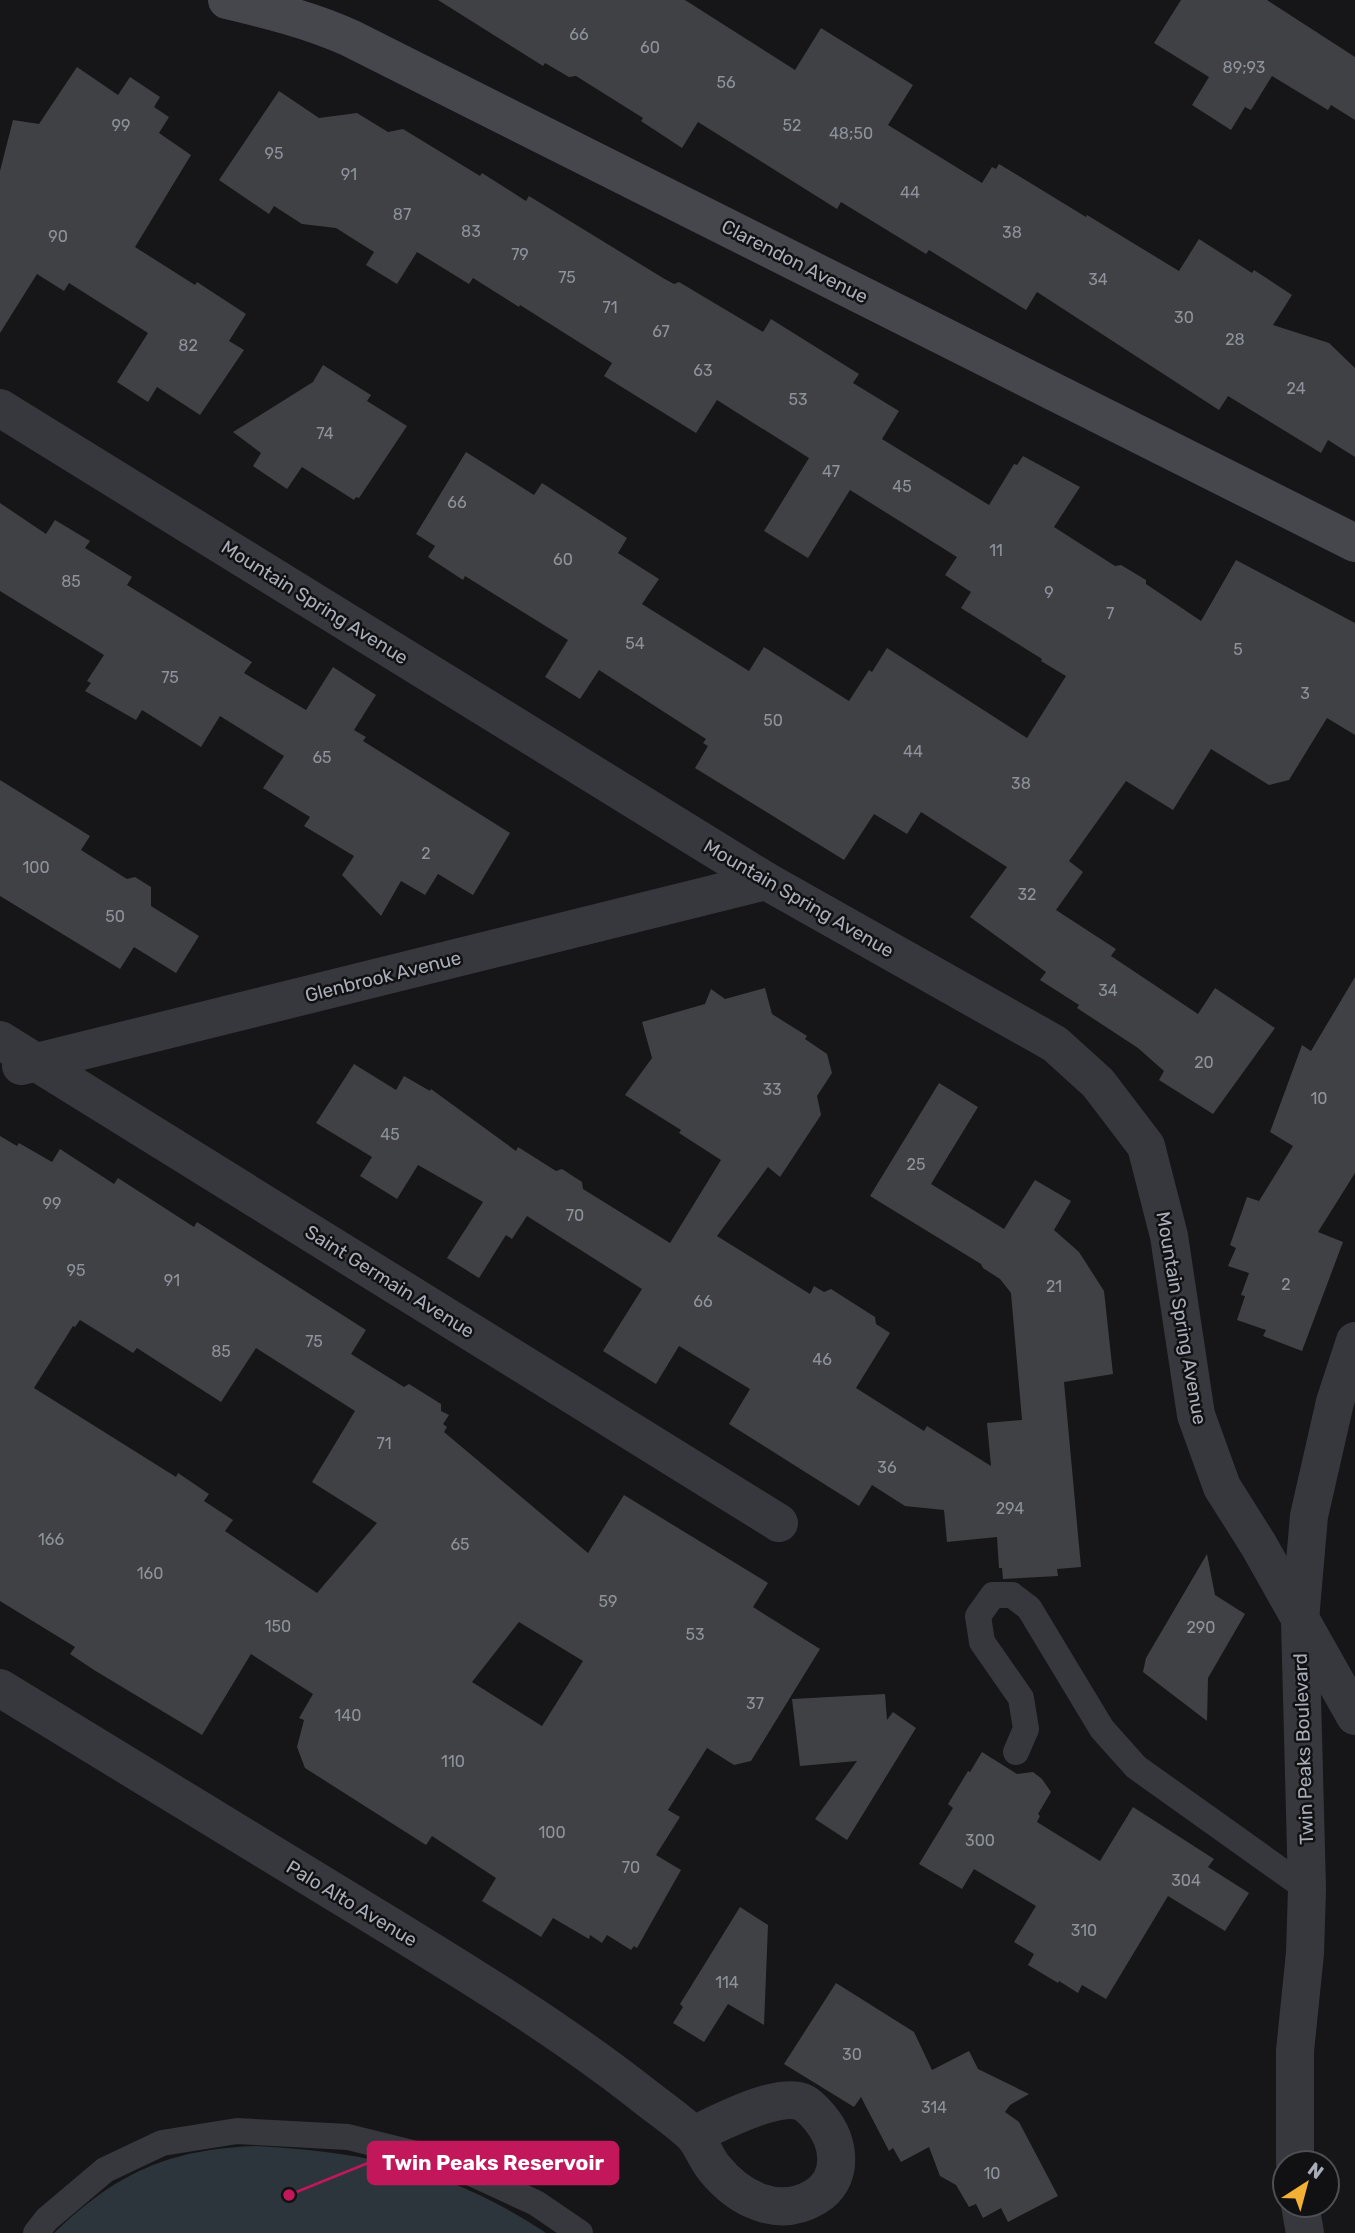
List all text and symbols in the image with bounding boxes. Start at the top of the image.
house number: 66 [569,25,589,44]
house number: 60 [640,38,660,57]
house number: 89;93 [1223,58,1265,77]
house number: 56 [716,73,736,92]
house number: 99 [112,116,130,135]
house number: 52 [783,116,801,135]
house number: 48;50 [829,124,873,143]
house number: 95 [265,144,284,163]
house number: 91 [341,165,357,184]
house number: 44 [900,183,920,202]
house number: 87 [393,205,411,224]
street label: Clarendon Avenue [718,215,872,308]
house number: 83 [461,222,481,241]
house number: 38 [1002,223,1022,242]
house number: 90 [48,227,68,246]
house number: 79 [511,245,529,264]
house number: 75 [558,268,576,287]
house number: 34 [1088,270,1108,289]
house number: 71 [602,298,618,317]
house number: 30 [1174,308,1194,327]
house number: 67 [652,322,670,341]
house number: 28 [1225,330,1245,349]
house number: 82 [178,336,198,355]
house number: 63 [693,361,713,380]
house number: 24 [1286,379,1306,398]
house number: 53 [788,390,808,409]
house number: 74 [316,424,334,443]
house number: 47 [822,462,840,481]
house number: 45 [892,477,912,496]
house number: 66 [447,493,467,512]
street label: Mountain Spring Avenue [217,535,412,669]
house number: 11 [989,541,1003,560]
house number: 60 [553,550,573,569]
house number: 85 [61,572,81,591]
house number: 9 [1044,583,1054,602]
house number: 7 [1106,604,1114,623]
house number: 54 [625,634,645,653]
house number: 5 [1233,640,1243,659]
house number: 75 [161,668,179,687]
house number: 3 [1300,684,1310,703]
house number: 50 [763,711,783,730]
house number: 44 [903,742,923,761]
house number: 65 [312,748,332,767]
house number: 38 [1011,774,1031,793]
street label: Mountain Spring Avenue [699,834,898,962]
house number: 2 [421,844,431,863]
house number: 100 [22,858,50,877]
house number: 32 [1017,885,1037,904]
house number: 50 [105,907,125,926]
street label: Glenbrook Avenue [303,946,464,1007]
house number: 34 [1098,981,1118,1000]
house number: 20 [1194,1053,1214,1072]
house number: 33 [762,1080,782,1099]
house number: 10 [1310,1089,1328,1108]
house number: 45 [380,1125,400,1144]
house number: 25 [907,1155,925,1174]
house number: 99 [43,1194,61,1213]
house number: 70 [566,1206,584,1225]
street label: Mountain Spring Avenue [1151,1210,1212,1426]
street label: Saint Germain Avenue [301,1220,479,1343]
house number: 95 [67,1261,86,1280]
house number: 91 [164,1271,180,1290]
house number: 2 [1281,1275,1291,1294]
house number: 21 [1046,1277,1062,1296]
house number: 66 [693,1292,713,1311]
house number: 75 [305,1332,323,1351]
house number: 85 [211,1342,231,1361]
house number: 46 [812,1350,832,1369]
house number: 71 [376,1434,392,1453]
house number: 36 [877,1458,897,1477]
house number: 294 [996,1499,1024,1518]
house number: 166 [38,1530,64,1549]
house number: 65 [450,1535,470,1554]
house number: 160 [137,1564,163,1583]
house number: 59 [599,1592,618,1611]
house number: 150 [265,1617,291,1636]
house number: 290 [1186,1618,1216,1637]
house number: 53 [685,1625,705,1644]
street label: Twin Peaks Boulevard [1289,1653,1318,1845]
house number: 37 [746,1694,764,1713]
house number: 140 [335,1706,361,1725]
house number: 110 [441,1752,465,1771]
house number: 100 [538,1823,566,1842]
house number: 300 [965,1831,995,1850]
street label: Palo Alto Avenue [282,1855,421,1952]
house number: 70 [622,1858,640,1877]
house number: 304 [1171,1871,1201,1890]
house number: 310 [1071,1921,1097,1940]
house number: 114 [715,1973,739,1992]
house number: 30 [842,2045,862,2064]
house number: 314 [921,2098,947,2117]
callout: Twin Peaks Reservoir [368,2142,618,2184]
north arrow [1271,2149,1341,2219]
text: Twin Peaks Reservoir [382,2150,604,2175]
text: N [1303,2157,1328,2184]
house number: 10 [983,2164,1001,2183]

